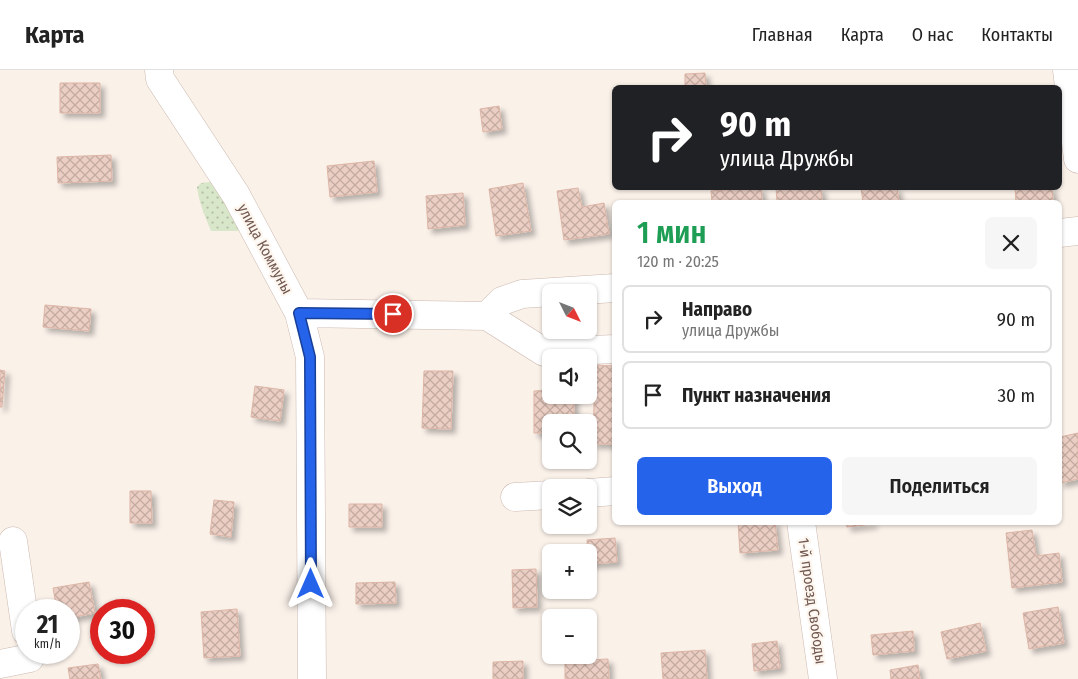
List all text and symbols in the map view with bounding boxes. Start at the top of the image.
text: Карта [25,21,84,49]
text: Главная [752,24,813,46]
text: Карта [841,24,884,46]
text: О нас [912,24,953,46]
text: Контакты [981,24,1053,46]
text: 90 m [720,103,791,145]
icon: right [637,105,702,170]
text: улица Дружбы [720,145,854,172]
street label: улица Коммуны [234,201,296,297]
text: 1 мин [637,215,706,251]
button: close [985,217,1037,269]
text: 120 m · 20:25 [637,252,719,271]
north arrow [542,284,598,339]
map controls [542,284,597,664]
pin [372,293,414,335]
text: Направо [682,298,752,321]
icon: arrive [379,300,407,328]
icon: right [639,305,667,333]
text: 90 m [997,308,1035,331]
text: улица Дружбы [682,321,779,340]
button: sound [542,349,597,404]
icon: arrive [639,381,667,409]
text: Пункт назначения [682,384,831,407]
text: 30 m [997,384,1035,407]
button: search [542,414,597,469]
button: Выход [637,457,832,515]
button: Поделиться [842,457,1037,515]
button: layers [542,479,597,534]
street label: 1-й проезд Свободы [794,537,830,665]
button: + [542,544,597,599]
position arrow [284,557,336,609]
speed limit sign: 30 [90,599,155,664]
button: − [542,609,597,664]
text: 21 [37,610,58,640]
text: km/h [34,637,61,651]

